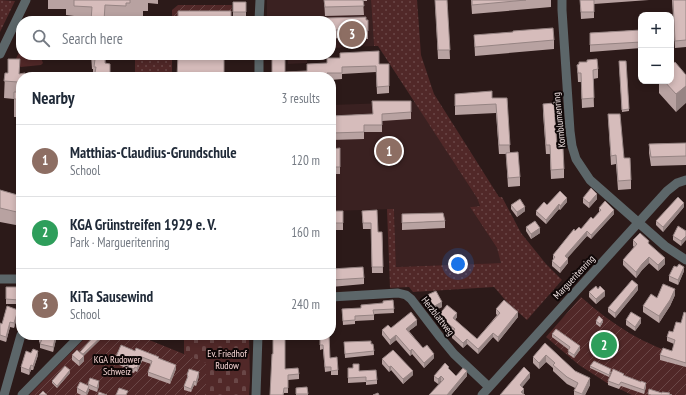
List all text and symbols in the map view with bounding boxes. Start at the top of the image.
map controls [638,12,674,84]
button: + [638,12,674,48]
search box [16,16,336,60]
pin: 3 [339,19,365,49]
icon: search [30,27,52,49]
text: Search here [62,29,123,48]
button: − [638,48,674,84]
text: Nearby [32,87,75,109]
text: 3 results [281,90,320,107]
street label: Kornblumenring [550,92,568,148]
pin: 1 [376,136,402,166]
text: Matthias-Claudius-Grundschule [70,143,237,162]
text: 1 [42,152,48,169]
text: 120 m [291,152,320,169]
text: School [70,162,100,179]
text: KGA Grünstreifen 1929 e. V. [70,215,217,234]
text: 2 [42,224,48,241]
text: 160 m [291,224,320,241]
text: Park · Margueritenring [70,234,170,251]
street label: Margueritenring [550,252,598,302]
your location [448,254,468,274]
text: KiTa Sausewind [70,287,153,306]
street label: Herzblattweg [419,294,457,338]
text: 3 [42,296,48,313]
text: 240 m [291,296,320,313]
text: School [70,306,100,323]
pin: 2 [591,330,617,360]
park label: Ev. Friedhof Rudow [207,347,247,372]
park label: KGA Rudower Schweiz [94,353,141,378]

